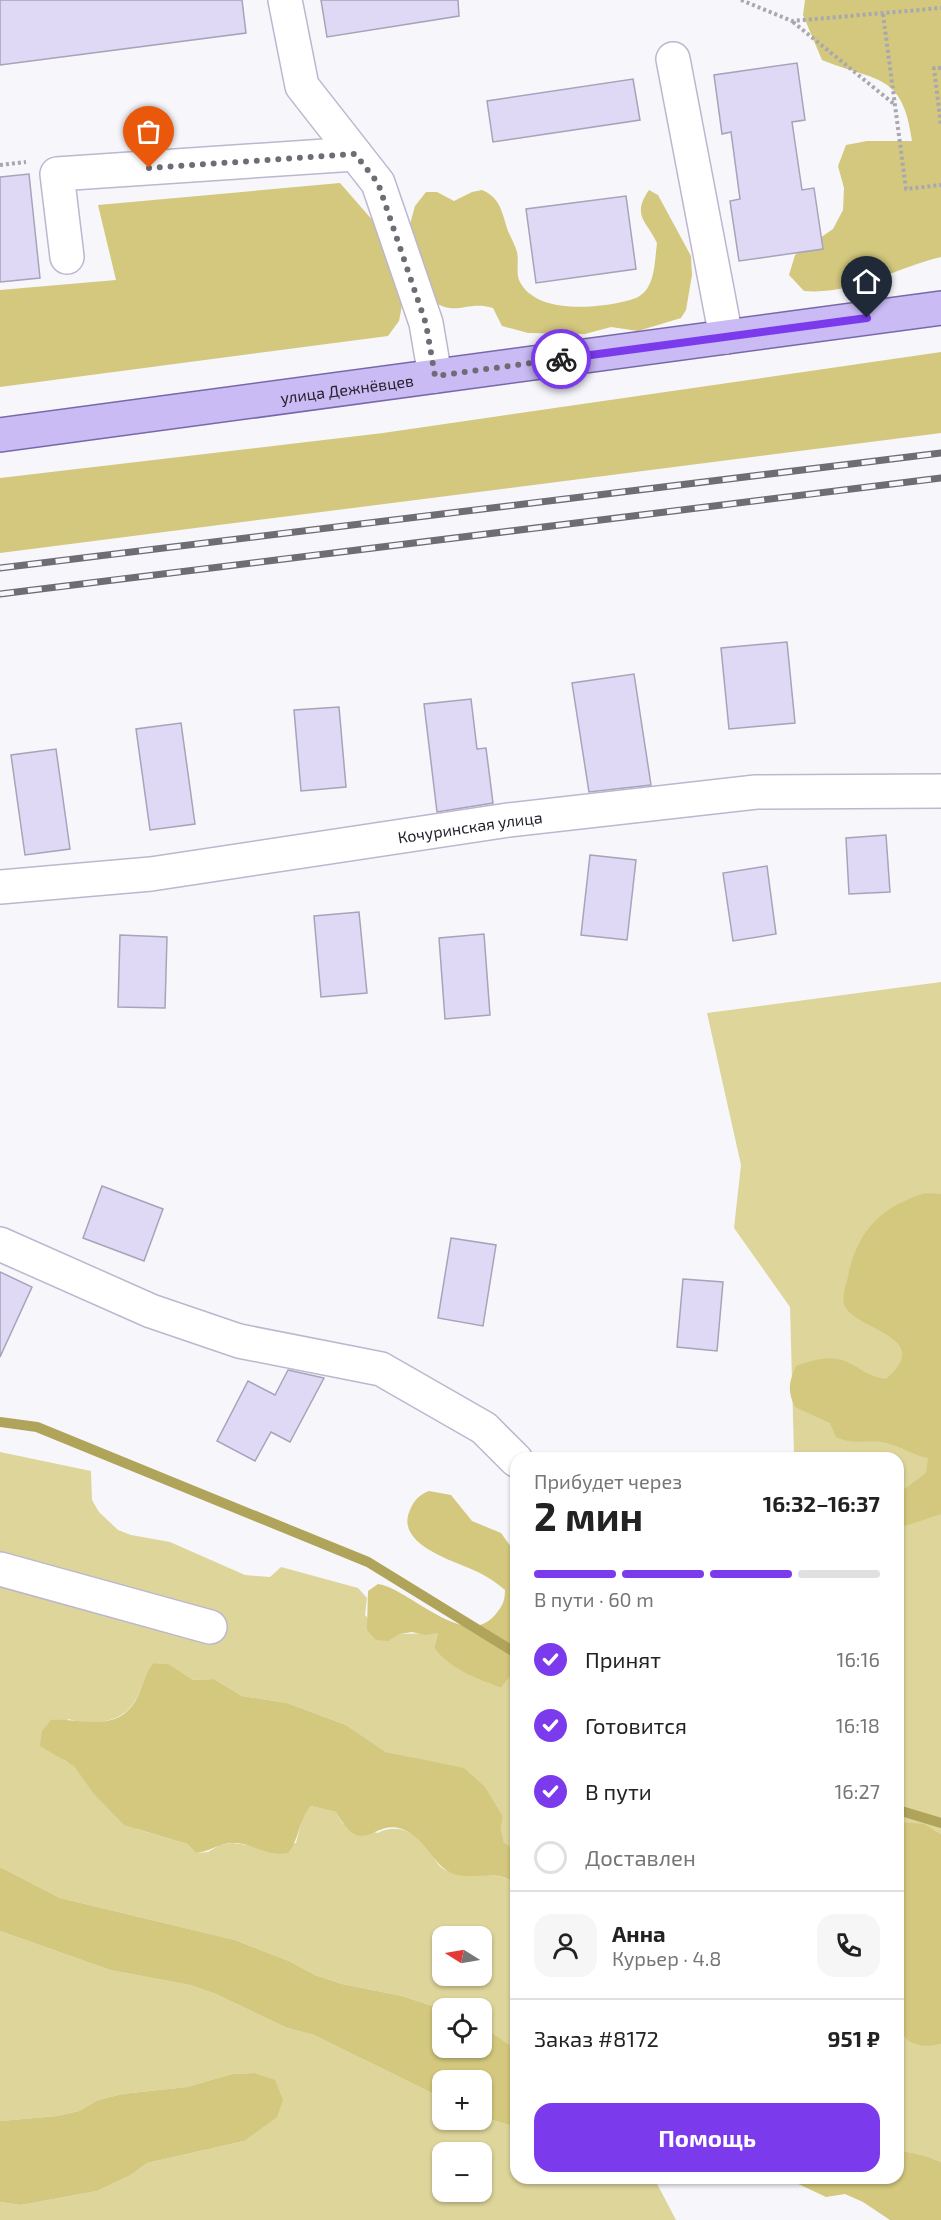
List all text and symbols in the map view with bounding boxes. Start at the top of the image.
pin [123,106,174,168]
icon: bag [132,115,165,148]
pin [841,256,892,318]
icon: home [850,265,883,298]
courier [531,329,591,389]
icon: bike [545,343,578,376]
street label: улица Дежнёвцев [279,370,415,408]
street label: Кочуринская улица [396,807,543,846]
text: Прибудет через [534,1469,682,1493]
text: 16:32–16:37 [763,1490,880,1516]
text: 2 мин [534,1492,643,1539]
text: В пути · 60 m [534,1587,654,1611]
icon: check [534,1643,567,1676]
text: Принят [585,1646,661,1672]
text: 16:16 [836,1647,880,1671]
icon: check [534,1709,567,1742]
text: Готовится [585,1712,687,1738]
text: 16:18 [836,1713,880,1737]
icon: check [534,1775,567,1808]
text: В пути [585,1778,652,1804]
text: 16:27 [834,1779,880,1803]
text: Доставлен [585,1844,696,1870]
button: person [534,1914,597,1977]
button: phone [817,1914,880,1977]
text: Анна [612,1920,666,1946]
north arrow [432,1926,492,1986]
map controls [432,1926,492,2202]
text: Курьер · 4.8 [612,1946,721,1970]
button: locate [432,1998,492,2058]
text: Заказ #8172 [534,2025,659,2051]
text: 951 ₽ [828,2025,880,2051]
button: + [432,2070,492,2130]
button: Помощь [534,2103,880,2172]
button: − [432,2142,492,2202]

